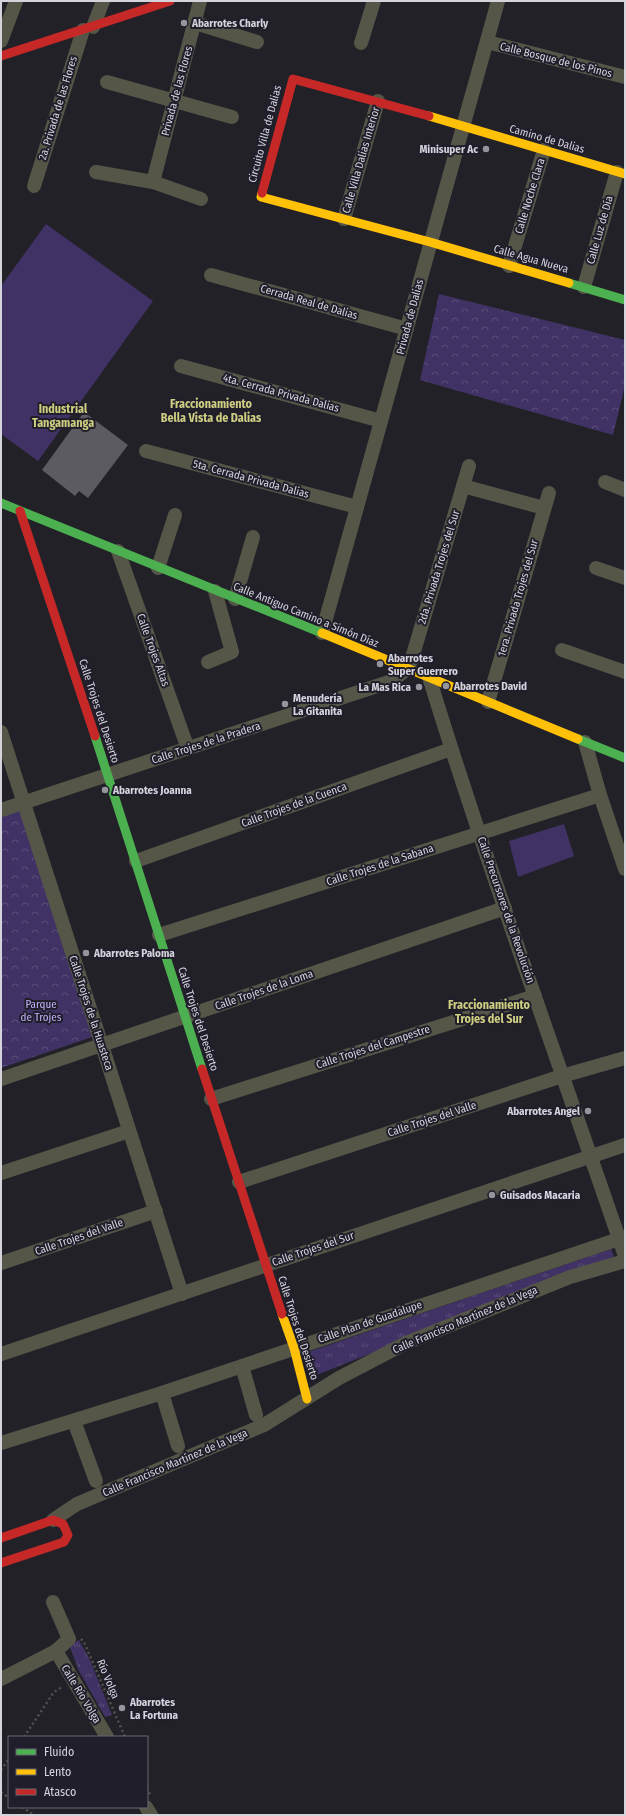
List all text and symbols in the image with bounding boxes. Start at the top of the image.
place label: Abarrotes Charly [191,17,269,30]
marker: Abarrotes Charly [179,18,189,28]
street label: Calle Bosque de los Pinos [498,40,614,80]
street label: Privada de las Flores [159,44,195,137]
street label: 2a. Privada de las Flores [36,54,80,161]
street label: Circuito Villa de Dalias [246,84,284,184]
street label: Calle Villa Dalias Interior [340,105,382,215]
street label: Camino de Dalias [508,122,586,156]
place label: Minisuper Ac [419,143,478,156]
marker: Minisuper Ac [481,144,491,154]
street label: Calle Noche Clara [512,157,548,235]
street label: Calle Luz de Día [584,194,616,266]
street label: Calle Agua Nueva [492,242,570,276]
street label: Privada de Dalias [394,278,426,356]
street label: Cerrada Real de Dalias [259,282,359,322]
street label: 4ta. Cerrada Privada Dalias [221,371,341,415]
district label: Fraccionamiento Bella Vista de Dalias [161,397,262,425]
district label: Industrial Tangamanga [32,402,94,430]
street label: 5ta. Cerrada Privada Dalias [192,457,311,501]
street label: 2da. Privada Trojes del Sur [415,508,463,626]
street label: 1era. Privada Trojes del Sur [495,538,541,658]
street label: Calle Antiguo Camino a Simón Díaz [231,580,381,650]
street label: Calle Trojes Altas [134,612,172,688]
place label: Abarrotes Super Guerrero [387,652,458,678]
street label: Calle Trojes del Desierto [76,657,122,765]
marker: Abarrotes Super Guerrero [375,659,385,669]
place label: Abarrotes David [453,680,527,693]
place label: La Mas Rica [359,681,412,694]
marker: Abarrotes David [441,681,451,691]
marker: La Mas Rica [414,682,424,692]
place label: Menudería La Gitanita [293,692,343,718]
marker: Menudería La Gitanita [280,699,290,709]
street label: Calle Trojes de la Pradera [150,719,262,767]
street label: Calle Trojes de la Cuenca [240,780,348,830]
place label: Abarrotes Joanna [112,784,192,797]
marker: Abarrotes Joanna [100,785,110,795]
street label: Calle Precursores de la Revolución [475,835,537,985]
street label: Calle Trojes de la Sabana [325,842,435,888]
place label: Abarrotes Paloma [93,947,175,960]
marker: Abarrotes Paloma [81,948,91,958]
street label: Calle Trojes de la Huasteca [66,954,116,1072]
street label: Calle Trojes del Desierto [175,965,221,1073]
street label: Calle Trojes de la Loma [213,967,315,1013]
park label: Parque de Trojes [21,998,62,1024]
district label: Fraccionamiento Trojes del Sur [448,998,531,1026]
street label: Calle Trojes del Campestre [315,1022,431,1072]
street label: Calle Trojes del Valle [386,1099,478,1139]
place label: Abarrotes Angel [506,1105,581,1118]
marker: Abarrotes Angel [583,1106,593,1116]
place label: Guisados Macaria [500,1189,581,1202]
marker: Guisados Macaria [487,1190,497,1200]
street label: Calle Trojes del Valle [33,1216,125,1258]
street label: Calle Trojes del Sur [270,1229,356,1269]
street label: Calle Trojes del Desierto [275,1274,321,1382]
street label: Calle Francisco Martínez de la Vega [391,1284,539,1356]
street label: Calle Plan de Guadalupe [316,1298,424,1346]
street label: Calle Francisco Martínez de la Vega [101,1427,249,1499]
street label: Río Volga [94,1657,122,1701]
street label: Calle Río Volga [58,1662,104,1726]
place label: Abarrotes La Fortuna [129,1696,179,1722]
marker: Abarrotes La Fortuna [117,1703,127,1713]
legend [8,1736,148,1808]
text: Fluido [44,1745,74,1759]
text: Lento [44,1765,71,1779]
text: Atasco [44,1785,76,1799]

